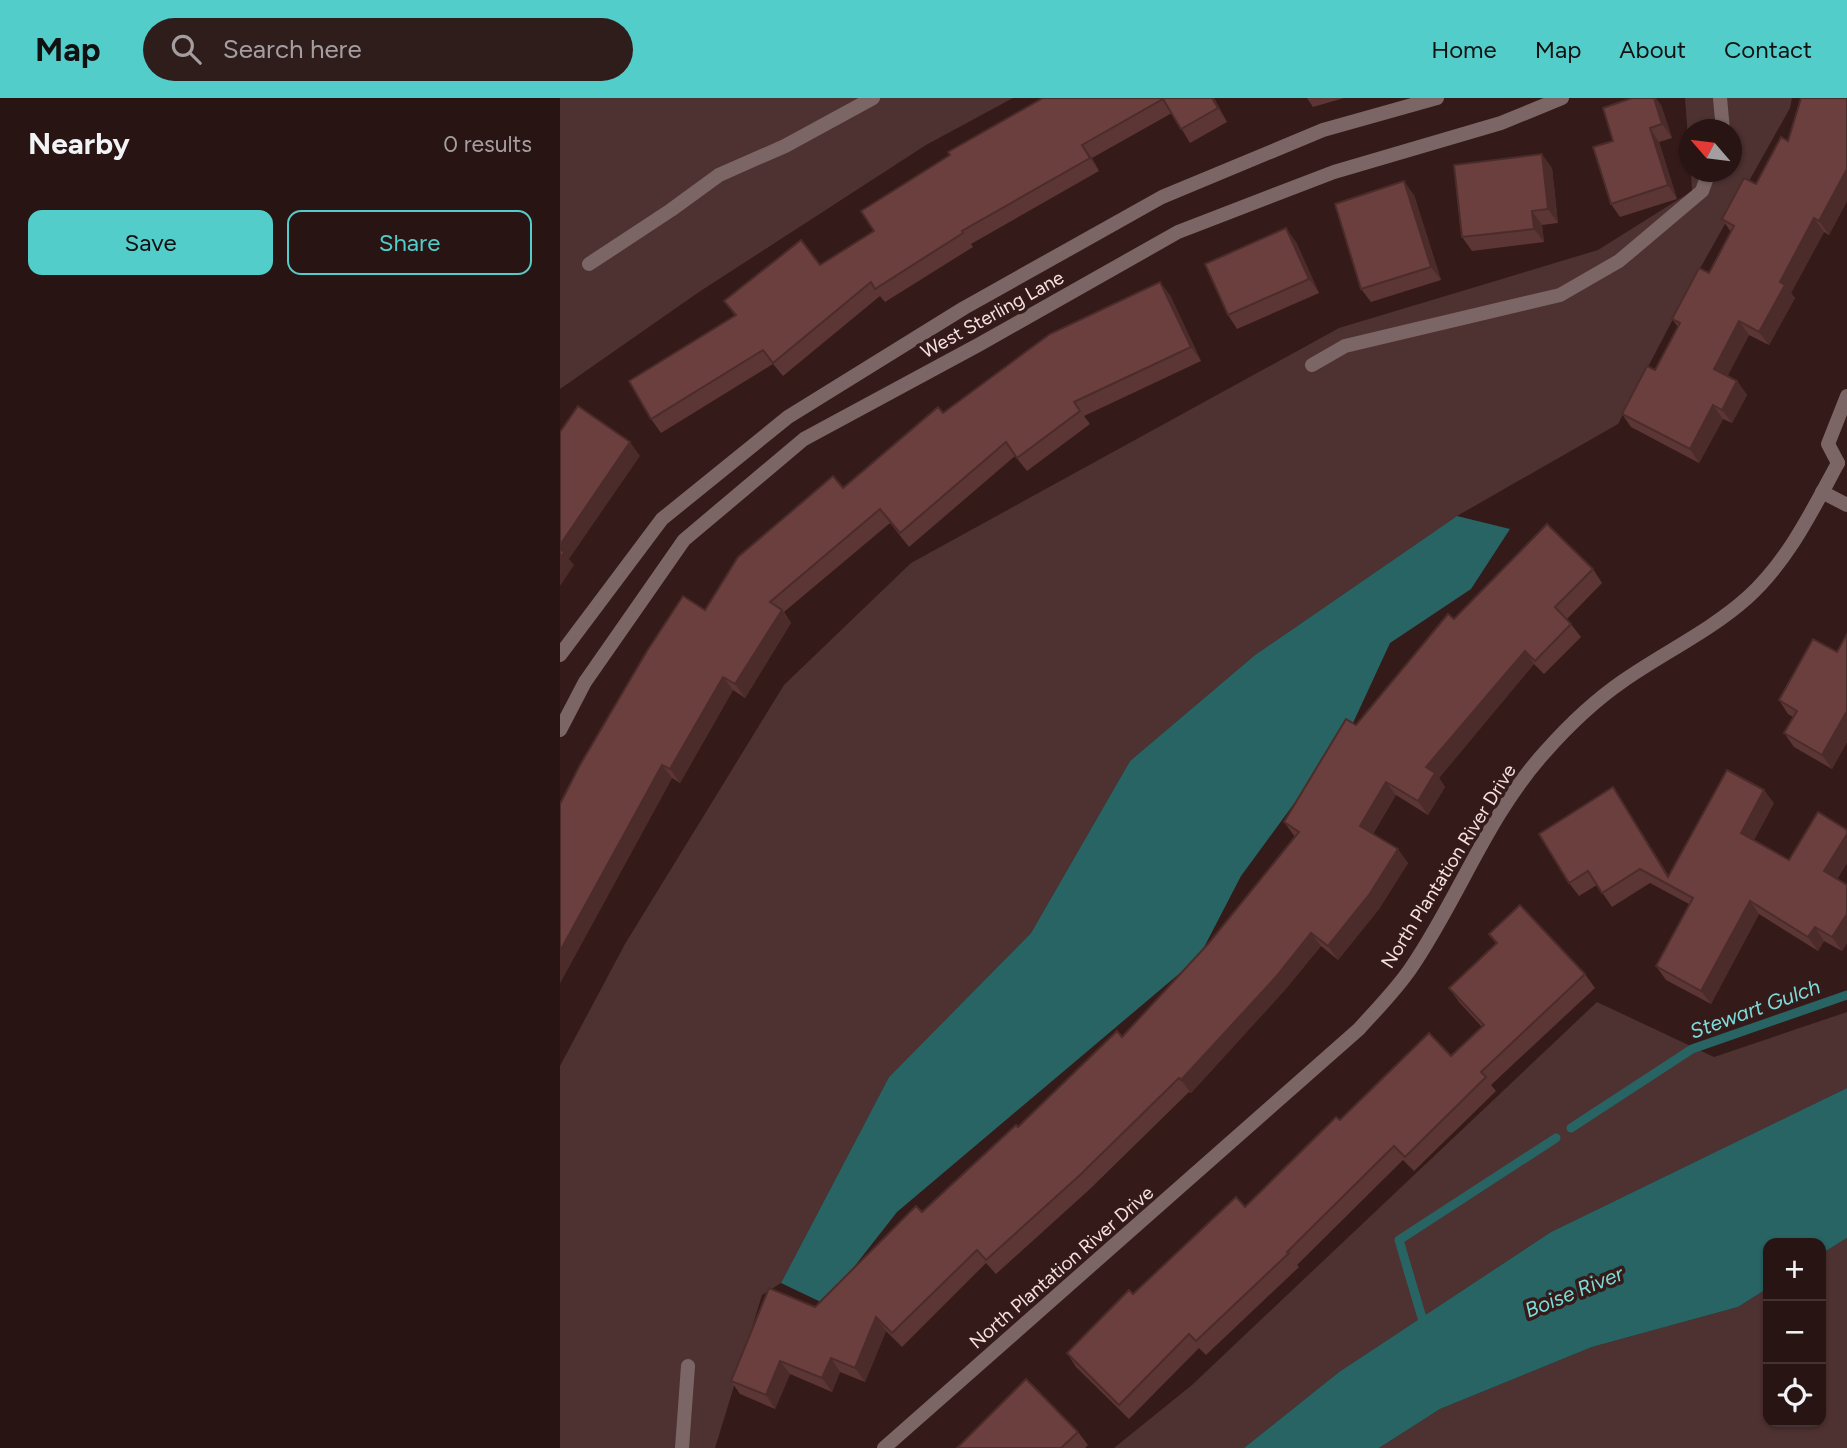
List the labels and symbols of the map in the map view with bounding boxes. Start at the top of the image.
north arrow [1679,119,1742,182]
street label: West Sterling Lane [917,266,1068,363]
street label: North Plantation River Drive [1376,760,1521,973]
water label: Stewart Gulch [1686,973,1824,1044]
street label: North Plantation River Drive [965,1181,1158,1354]
water label: Boise River [1521,1260,1627,1323]

